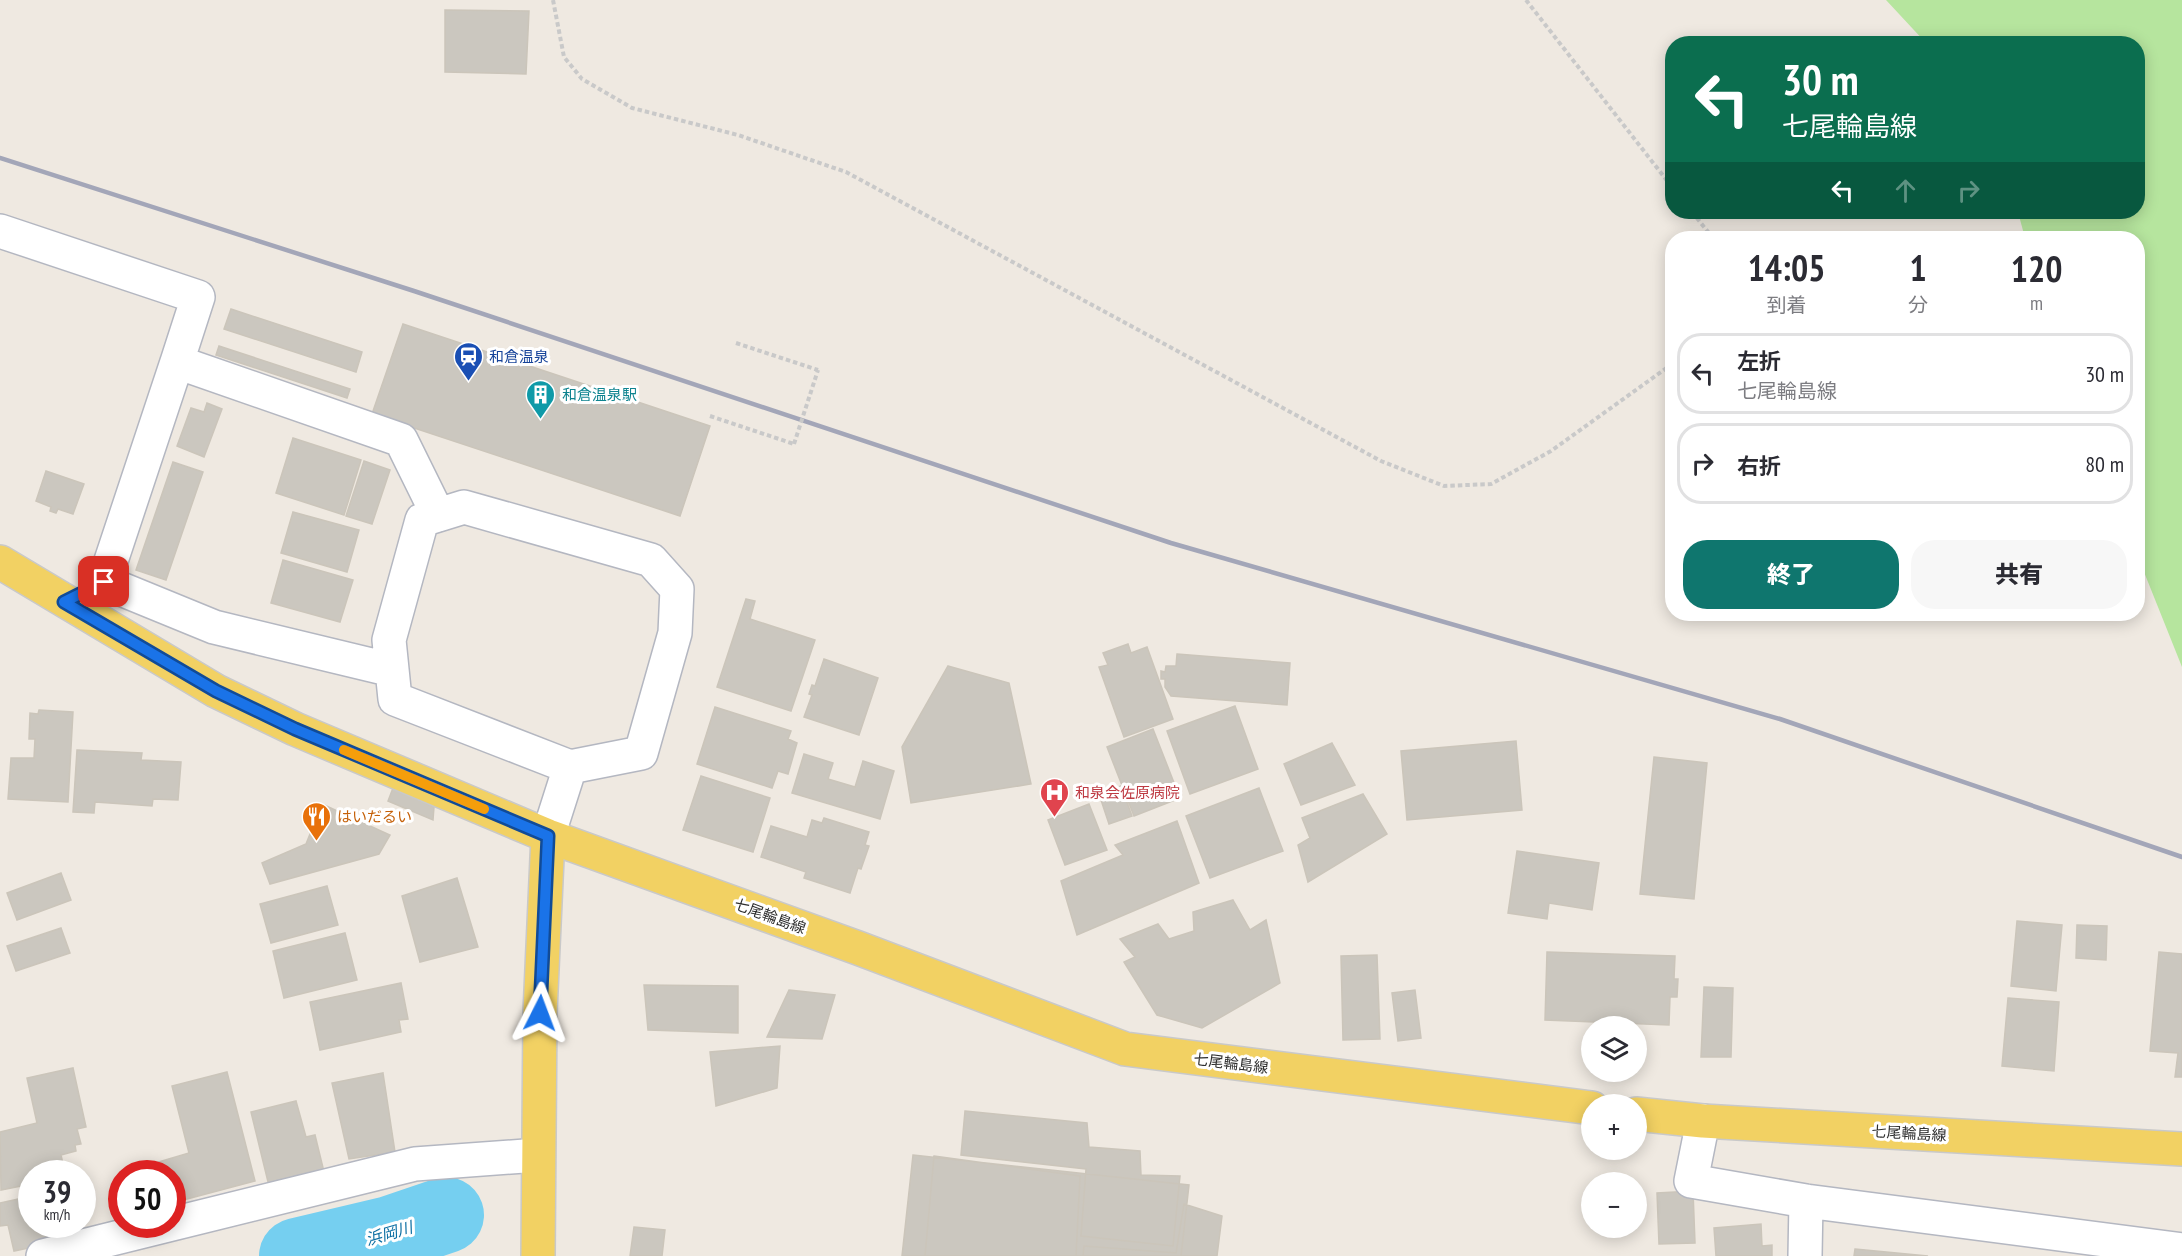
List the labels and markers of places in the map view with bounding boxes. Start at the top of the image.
station icon: 和倉温泉 [452,340,484,382]
place label: 和倉温泉 [489,347,549,366]
building icon: 和倉温泉駅 [525,378,557,420]
place label: 和倉温泉駅 [562,385,637,404]
pin [78,556,129,607]
hospital icon: 和泉会佐原病院 [1038,776,1070,818]
place label: 和泉会佐原病院 [1075,783,1180,802]
restaurant icon: はいだるい [300,800,332,842]
place label: はいだるい [337,807,412,826]

